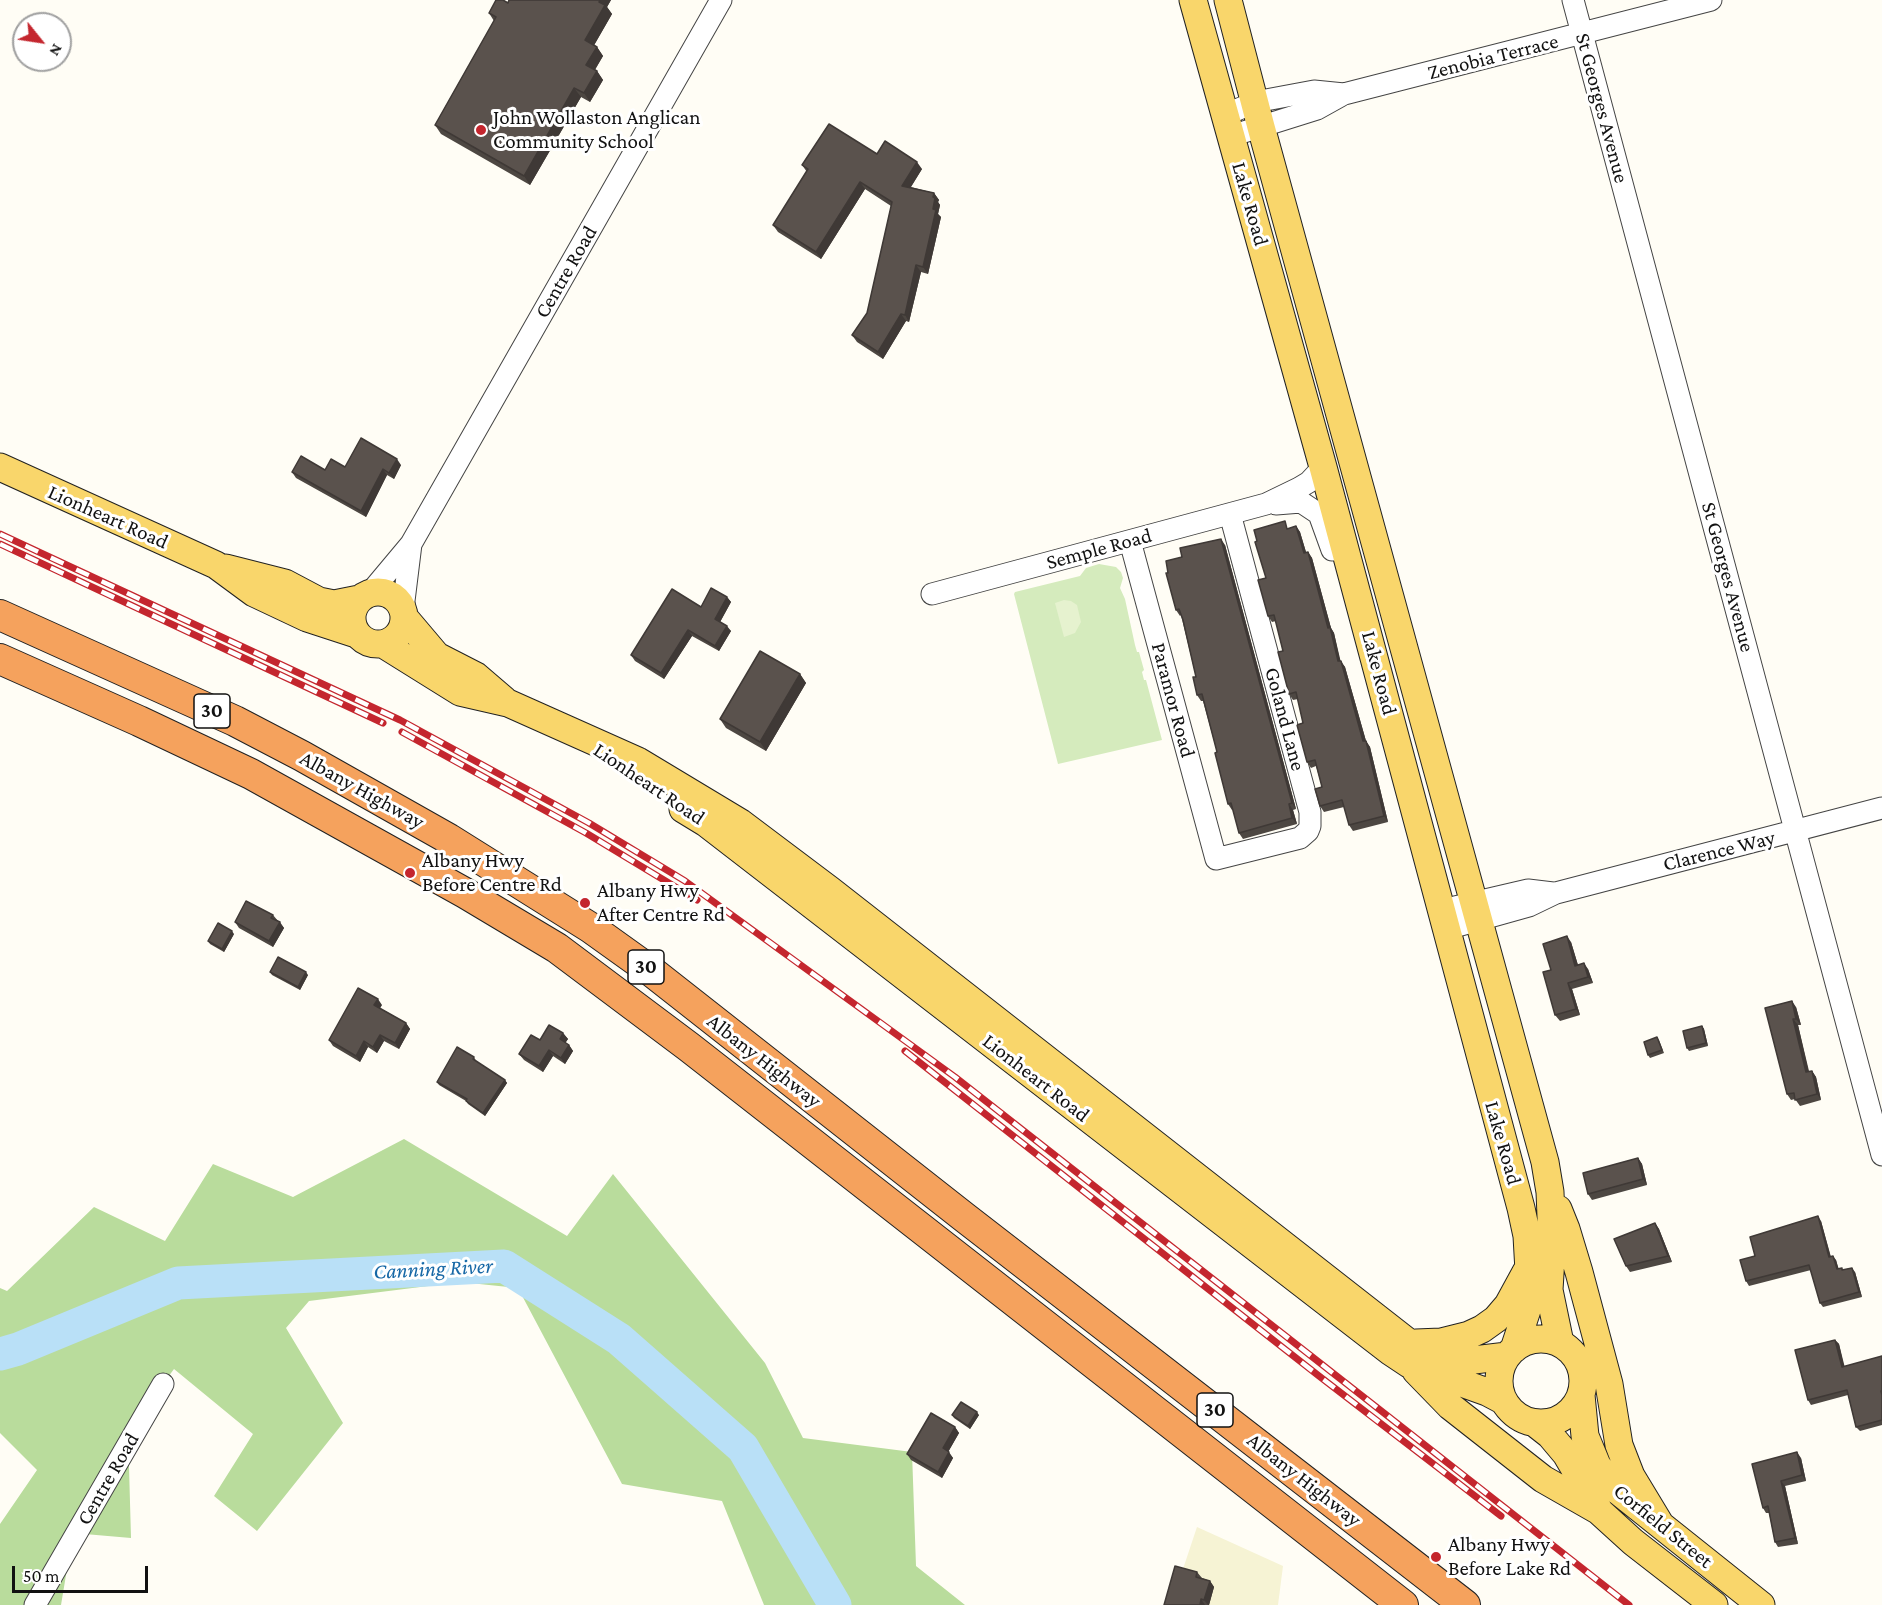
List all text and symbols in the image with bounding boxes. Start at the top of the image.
north arrow [12,12,72,72]
street label: Zenobia Terrace [1425,29,1561,85]
street label: St Georges Avenue [1570,30,1634,186]
text: N [46,41,66,59]
place label: John Wollaston Anglican Community School [493,105,700,155]
marker: John Wollaston Anglican Community School [474,123,488,137]
street label: Lake Road [1226,159,1274,249]
street label: Centre Road [529,221,603,323]
street label: Lionheart Road [44,479,172,555]
street label: St Georges Avenue [1696,499,1760,655]
street label: Semple Road [1043,523,1155,575]
street label: Lake Road [1356,628,1402,718]
street label: Paramor Road [1146,640,1200,760]
street label: Goland Lane [1259,665,1311,773]
road number: 30 [194,694,230,728]
street label: Lionheart Road [589,738,709,830]
street label: Albany Highway [296,746,428,834]
street label: Clarence Way [1660,825,1778,877]
place label: Albany Hwy Before Centre Rd [422,848,562,898]
marker: Albany Hwy Before Centre Rd [403,866,417,880]
place label: Albany Hwy After Centre Rd [597,878,725,928]
marker: Albany Hwy After Centre Rd [578,896,592,910]
road number: 30 [628,950,664,984]
street label: Albany Highway [702,1009,826,1113]
street label: Lionheart Road [977,1028,1095,1128]
street label: Lake Road [1479,1098,1527,1188]
water label: Canning River [373,1253,493,1285]
road number: 30 [1197,1393,1233,1427]
street label: Centre Road [71,1428,145,1530]
street label: Albany Highway [1242,1428,1366,1532]
street label: Corfield Street [1608,1478,1718,1574]
place label: Albany Hwy Before Lake Rd [1448,1532,1571,1582]
marker: Albany Hwy Before Lake Rd [1429,1550,1443,1564]
scale bar [15,1554,152,1592]
text: 50 m [23,1566,60,1586]

